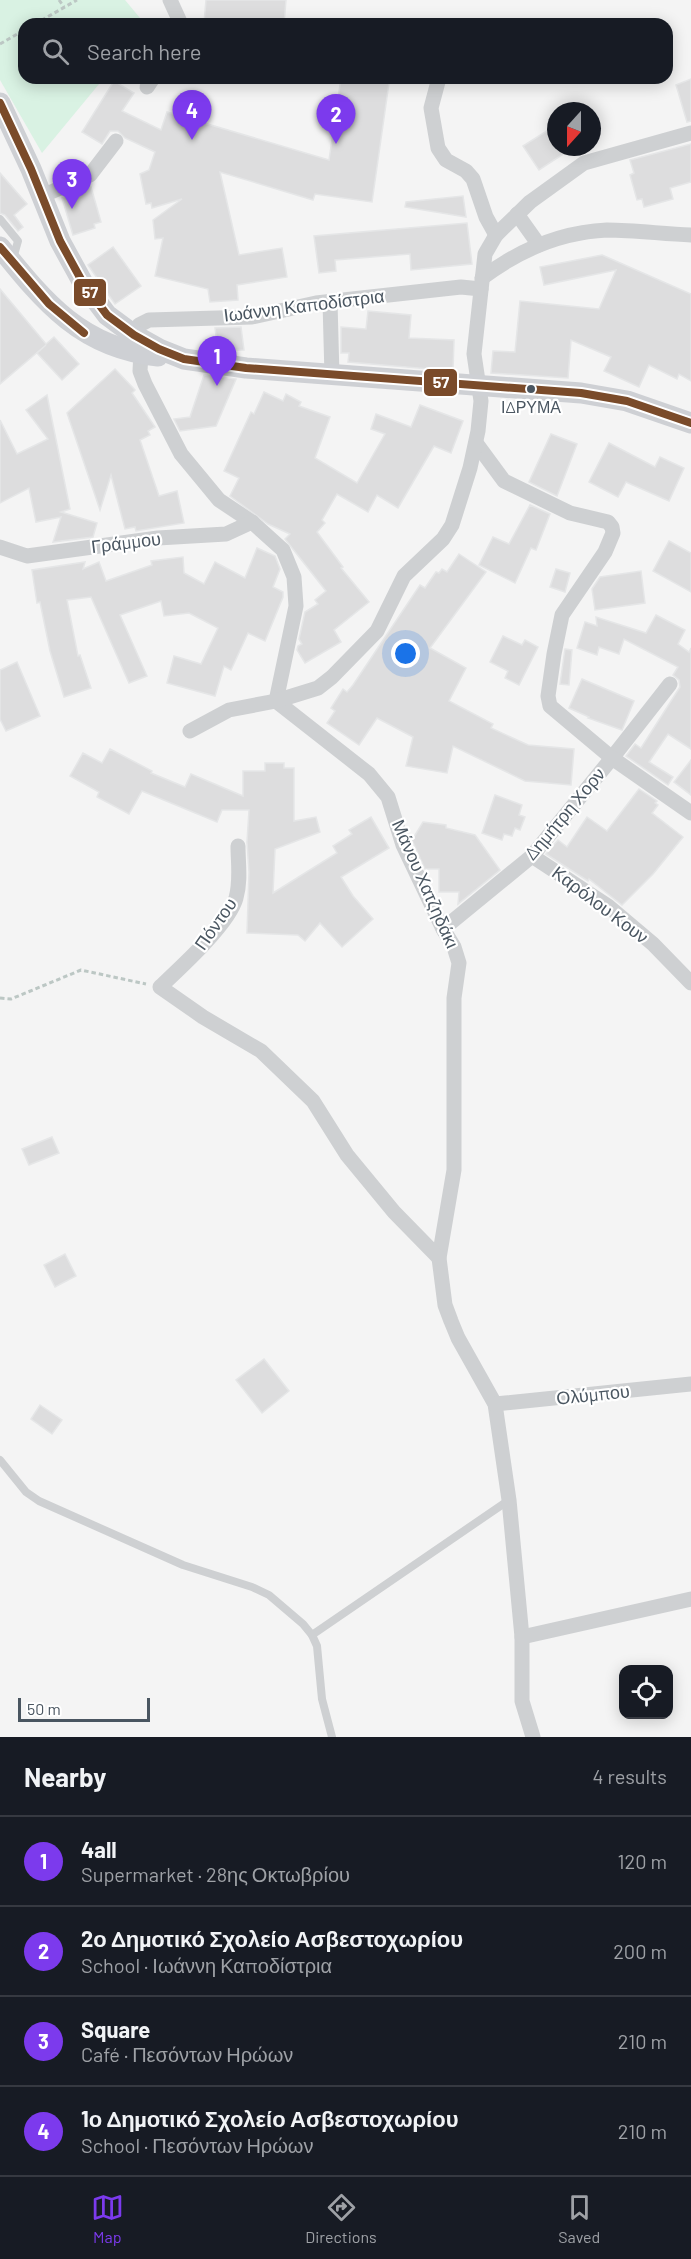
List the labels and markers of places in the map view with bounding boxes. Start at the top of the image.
pin: 4 [172,90,212,140]
pin: 2 [316,94,356,144]
pin: 3 [52,160,92,209]
pin: 1 [198,336,236,386]
marker: ΙΔΡΥΜΑ [525,383,537,395]
place label: ΙΔΡΥΜΑ [501,397,561,416]

